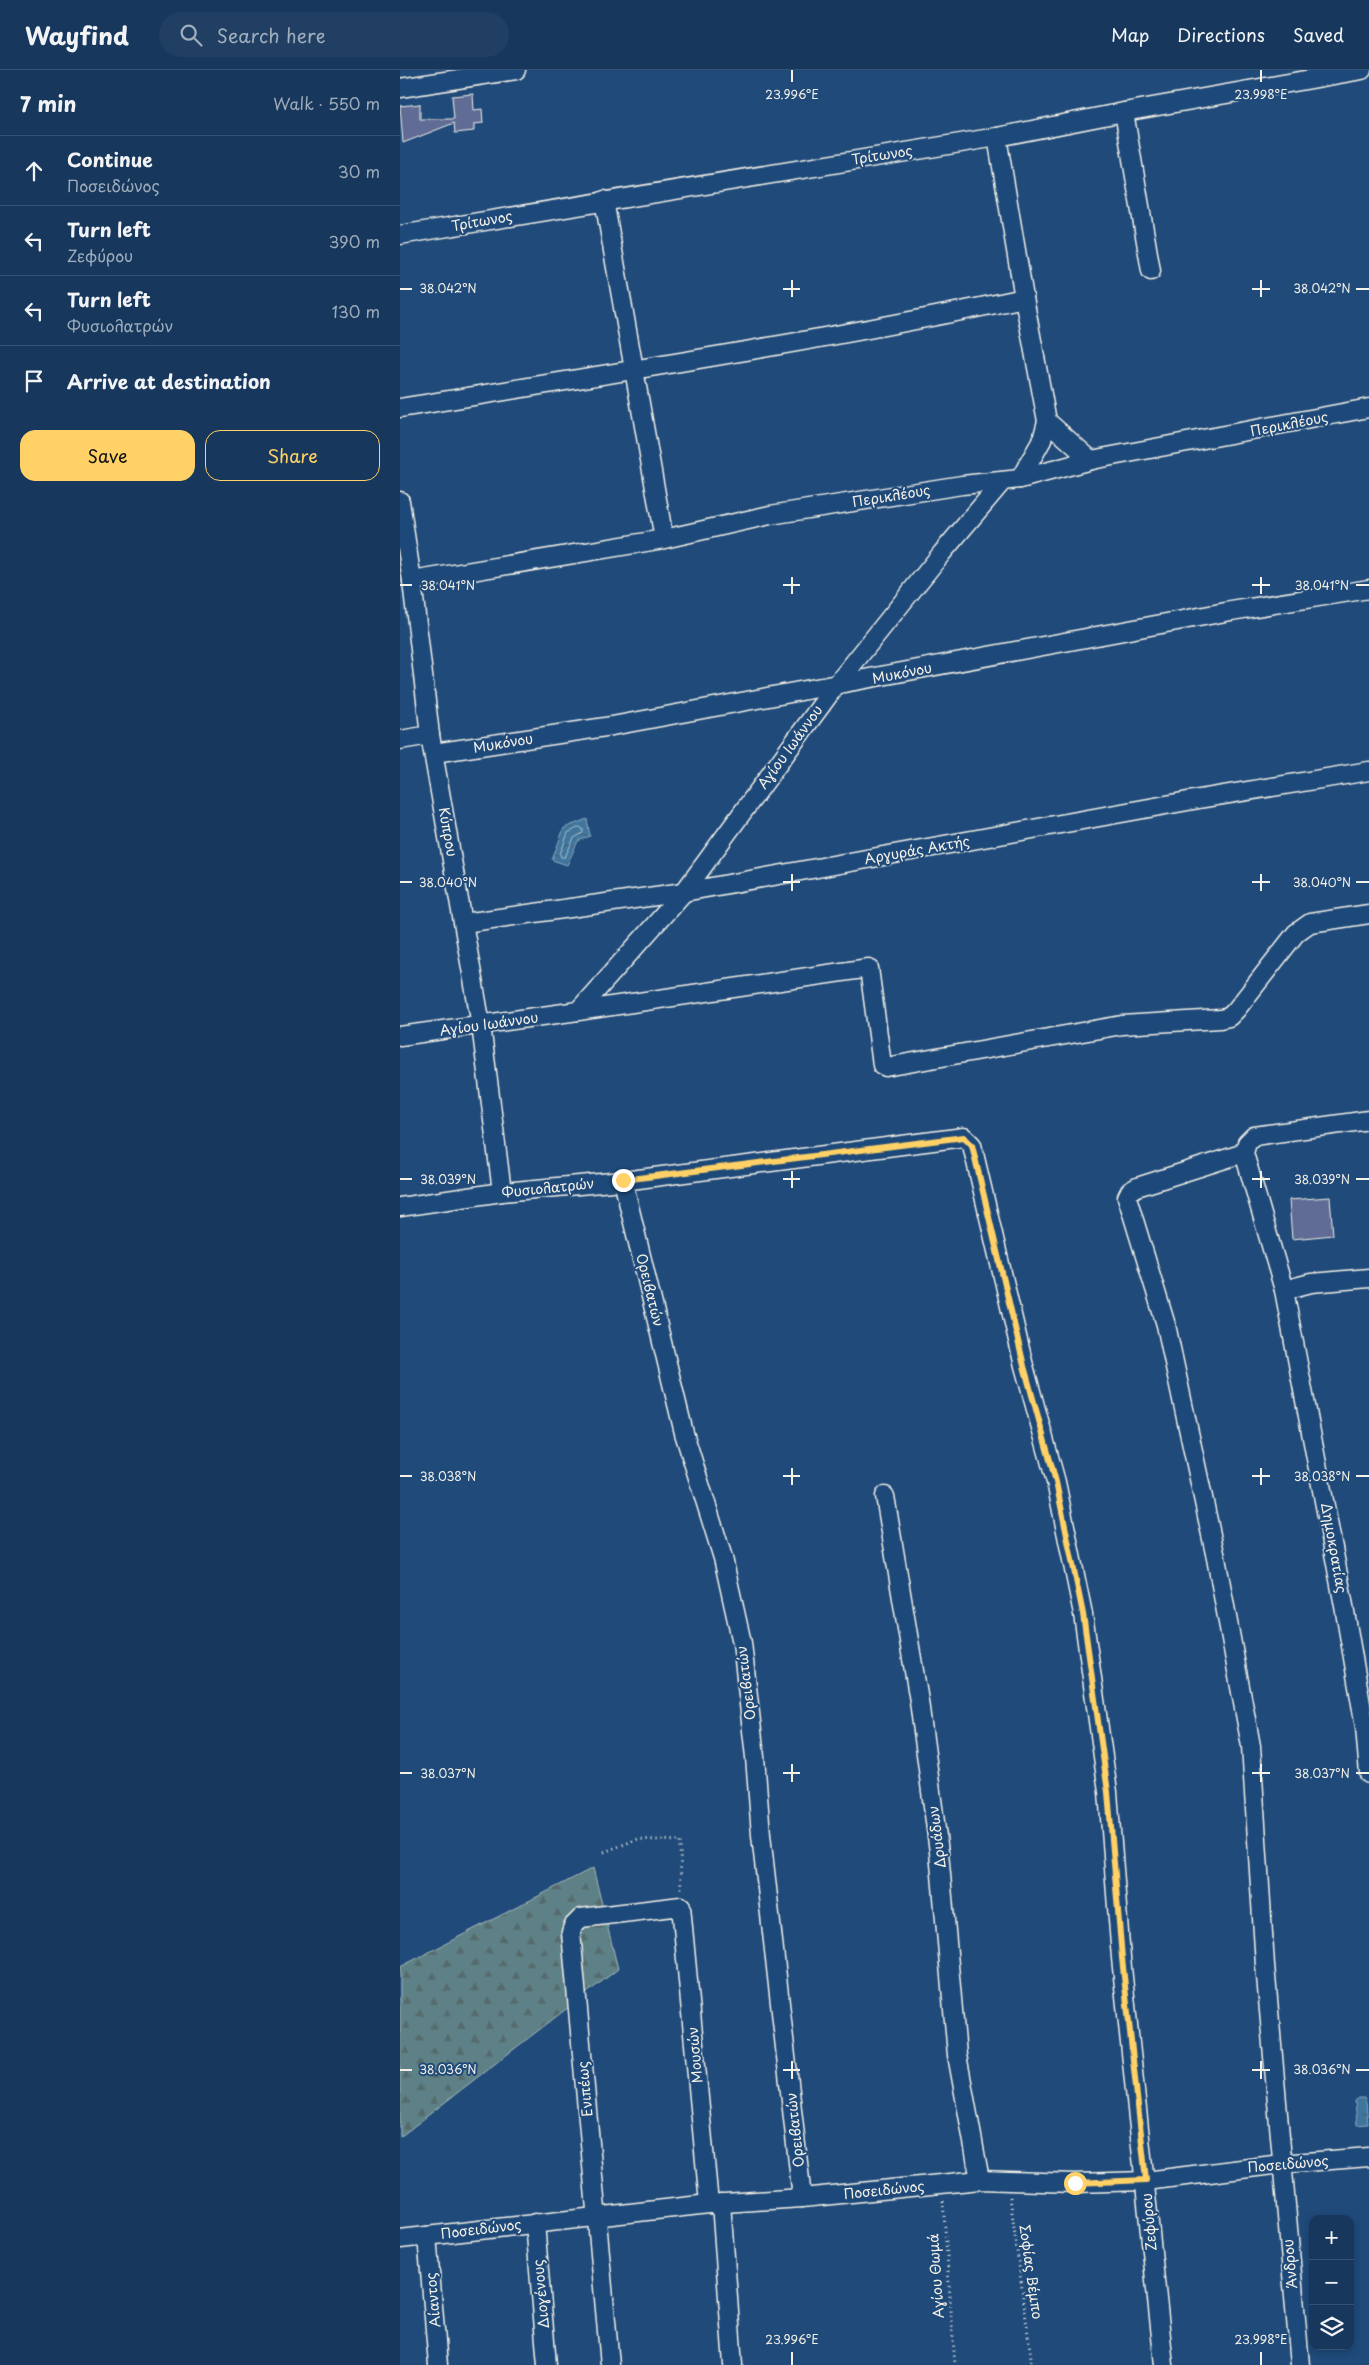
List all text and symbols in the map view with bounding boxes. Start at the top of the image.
search box [159,12,509,57]
text: Wayfind [25,17,129,53]
icon: search [177,21,205,49]
text: Search here [217,21,325,49]
text: Map [1111,21,1149,48]
text: Directions [1177,21,1265,48]
text: Saved [1293,21,1344,48]
text: 23.996°E [765,85,819,103]
text: 23.998°E [1234,85,1288,103]
text: 7 min [20,87,76,119]
text: Walk · 550 m [273,91,380,115]
street label: Τρίτωνος [850,139,914,170]
text: Continue [67,145,153,173]
icon: ahead [20,157,48,185]
text: 30 m [338,159,380,183]
text: Ποσειδώνος [67,173,160,197]
street label: Τρίτωνος [450,205,514,236]
text: Turn left [67,215,151,243]
icon: left [20,227,48,255]
text: 390 m [329,229,380,253]
text: Ζεφύρου [67,243,133,267]
text: 38.042°N [419,279,477,297]
text: 38.042°N [1293,279,1351,297]
text: Turn left [67,285,151,313]
icon: left [20,297,48,325]
text: 130 m [332,299,380,323]
text: Φυσιολατρών [67,313,173,337]
icon: arrive [20,367,48,395]
text: Arrive at destination [67,367,271,395]
street label: Περικλέους [1248,406,1330,441]
button: Save [20,430,195,481]
button: Share [205,430,380,481]
street label: Περικλέους [850,479,932,512]
text: 38.041°N [421,576,475,594]
text: 38.041°N [1295,576,1349,594]
street label: Μυκόνου [870,656,934,689]
street label: Αγίου Ιωάννου [752,700,827,793]
street label: Μυκόνου [471,727,534,758]
street label: Κύπρου [434,805,463,858]
street label: Αργυράς Ακτής [863,830,971,869]
text: 38.040°N [419,873,477,891]
text: 38.040°N [1293,873,1351,891]
street label: Αγίου Ιωάννου [438,1006,540,1041]
route end [612,1169,635,1192]
text: 38.039°N [420,1170,476,1188]
text: 38.039°N [1294,1170,1350,1188]
street label: Φυσιολατρών [501,1172,595,1203]
street label: Ορειβατών [631,1251,670,1329]
text: 38.038°N [420,1467,476,1485]
text: 38.038°N [1294,1467,1350,1485]
street label: Δημοκρατίας [1316,1501,1353,1595]
street label: Ορειβατών [731,1645,760,1721]
text: 38.037°N [420,1764,476,1782]
text: 38.037°N [1294,1764,1350,1782]
street label: Δρυάδων [922,1805,951,1870]
street label: Μουσών [682,2026,707,2084]
text: 38.036°N [419,2060,477,2078]
text: 38.036°N [1293,2060,1351,2078]
street label: Ενιπέως [572,2061,597,2118]
street label: Ορειβατών [780,2092,809,2168]
street label: Ποσειδώνος [1247,2150,1329,2177]
route start [1064,2172,1087,2195]
street label: Ποσειδώνος [843,2175,925,2204]
street label: Ζεφύρου [1136,2192,1161,2252]
street label: Ποσειδώνος [439,2213,522,2244]
map controls [1309,2215,1354,2350]
button: + [1309,2215,1354,2260]
street label: Σοφίας Βέμπο [1014,2223,1049,2321]
street label: Αγίου Θωμά [922,2233,949,2319]
street label: Άνδρου [1277,2238,1302,2290]
street label: Διογένους [527,2259,554,2329]
button: − [1309,2260,1354,2305]
street label: Αίαντος [420,2272,445,2328]
button: layers [1309,2305,1354,2350]
text: 23.996°E [765,2330,819,2348]
text: 23.998°E [1234,2330,1288,2348]

